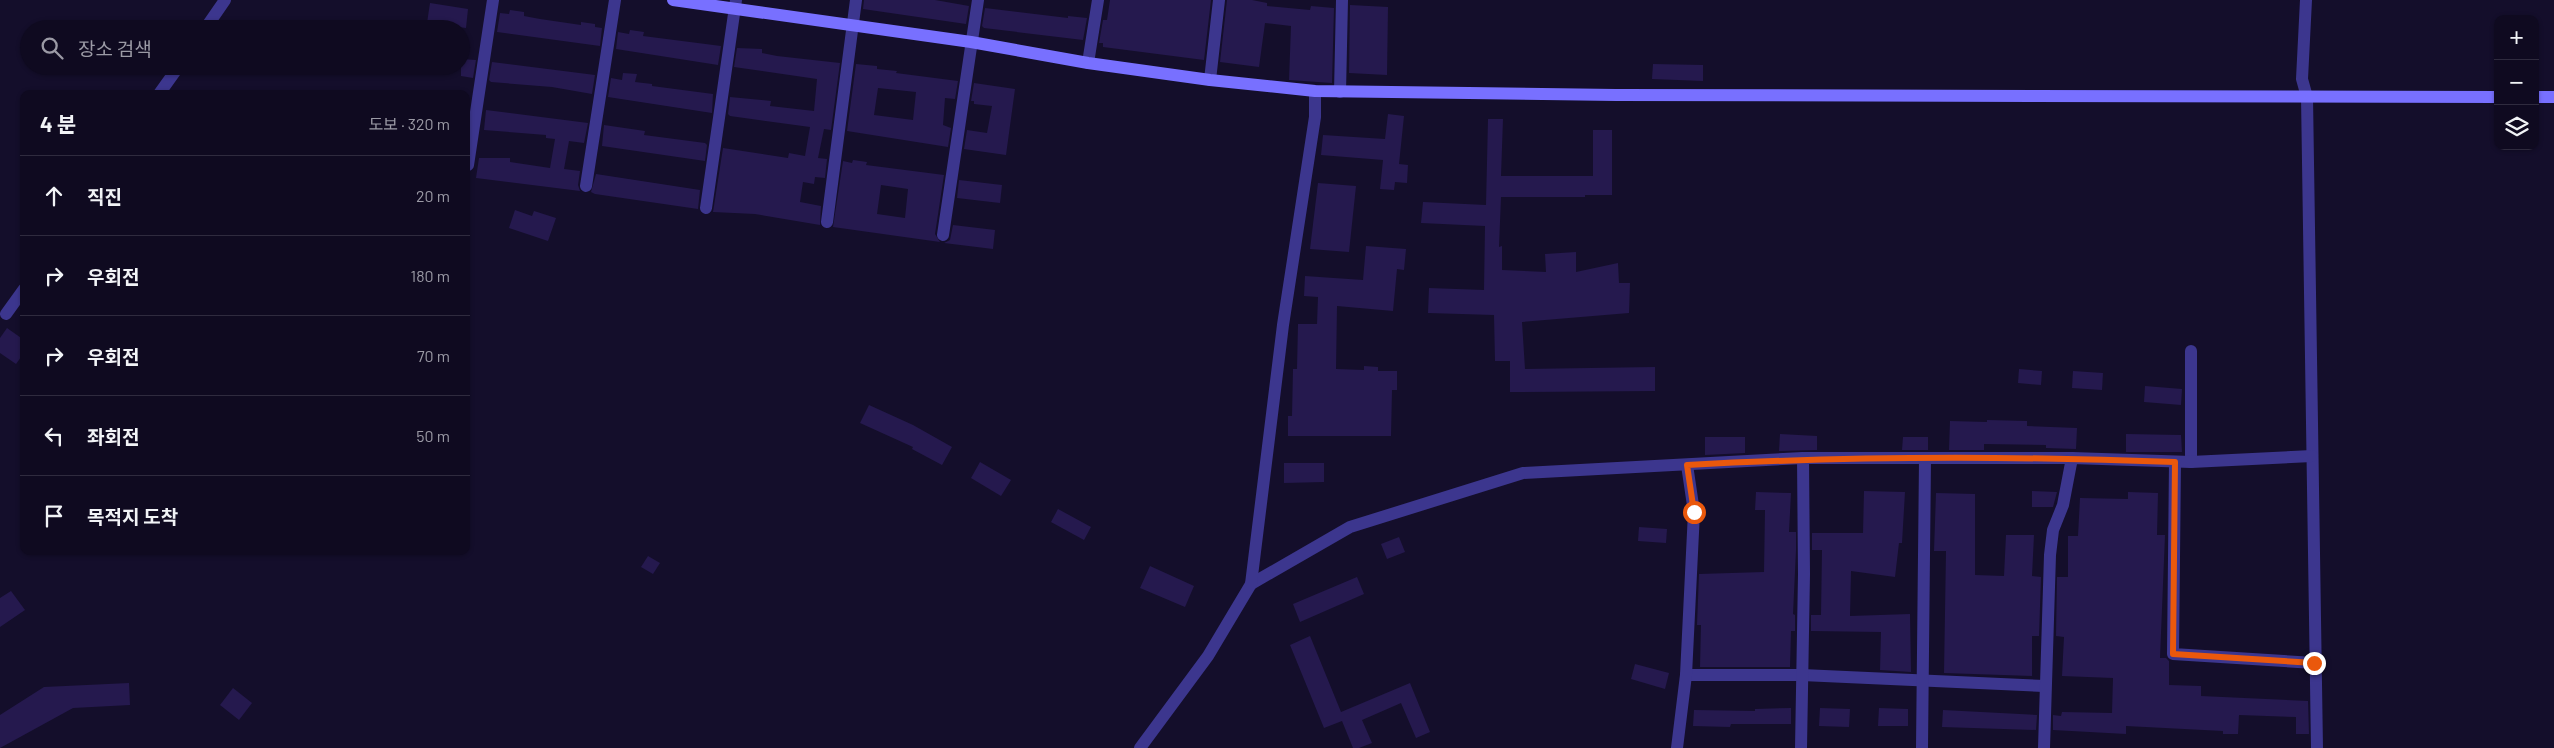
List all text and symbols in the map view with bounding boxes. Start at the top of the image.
map controls [2494,15,2539,150]
button: + [2494,15,2539,60]
search box [20,20,470,75]
icon: search [38,34,66,62]
text: 장소 검색 [78,37,152,60]
button: − [2494,60,2539,105]
button: layers [2494,105,2539,150]
text: 4 분 [40,111,76,136]
text: 도보 · 320 m [369,114,450,133]
icon: ahead [40,182,68,210]
text: 직진 [87,185,122,208]
text: 20 m [416,186,450,205]
icon: right [40,262,68,290]
text: 우회전 [87,265,139,288]
text: 180 m [411,266,450,285]
icon: right [40,342,68,370]
text: 우회전 [87,345,139,368]
text: 70 m [417,346,450,365]
icon: left [40,422,68,450]
text: 좌회전 [87,425,139,448]
text: 50 m [416,426,450,445]
route start [1683,501,1706,524]
icon: arrive [40,502,68,530]
text: 목적지 도착 [87,505,178,528]
route end [2303,652,2326,675]

